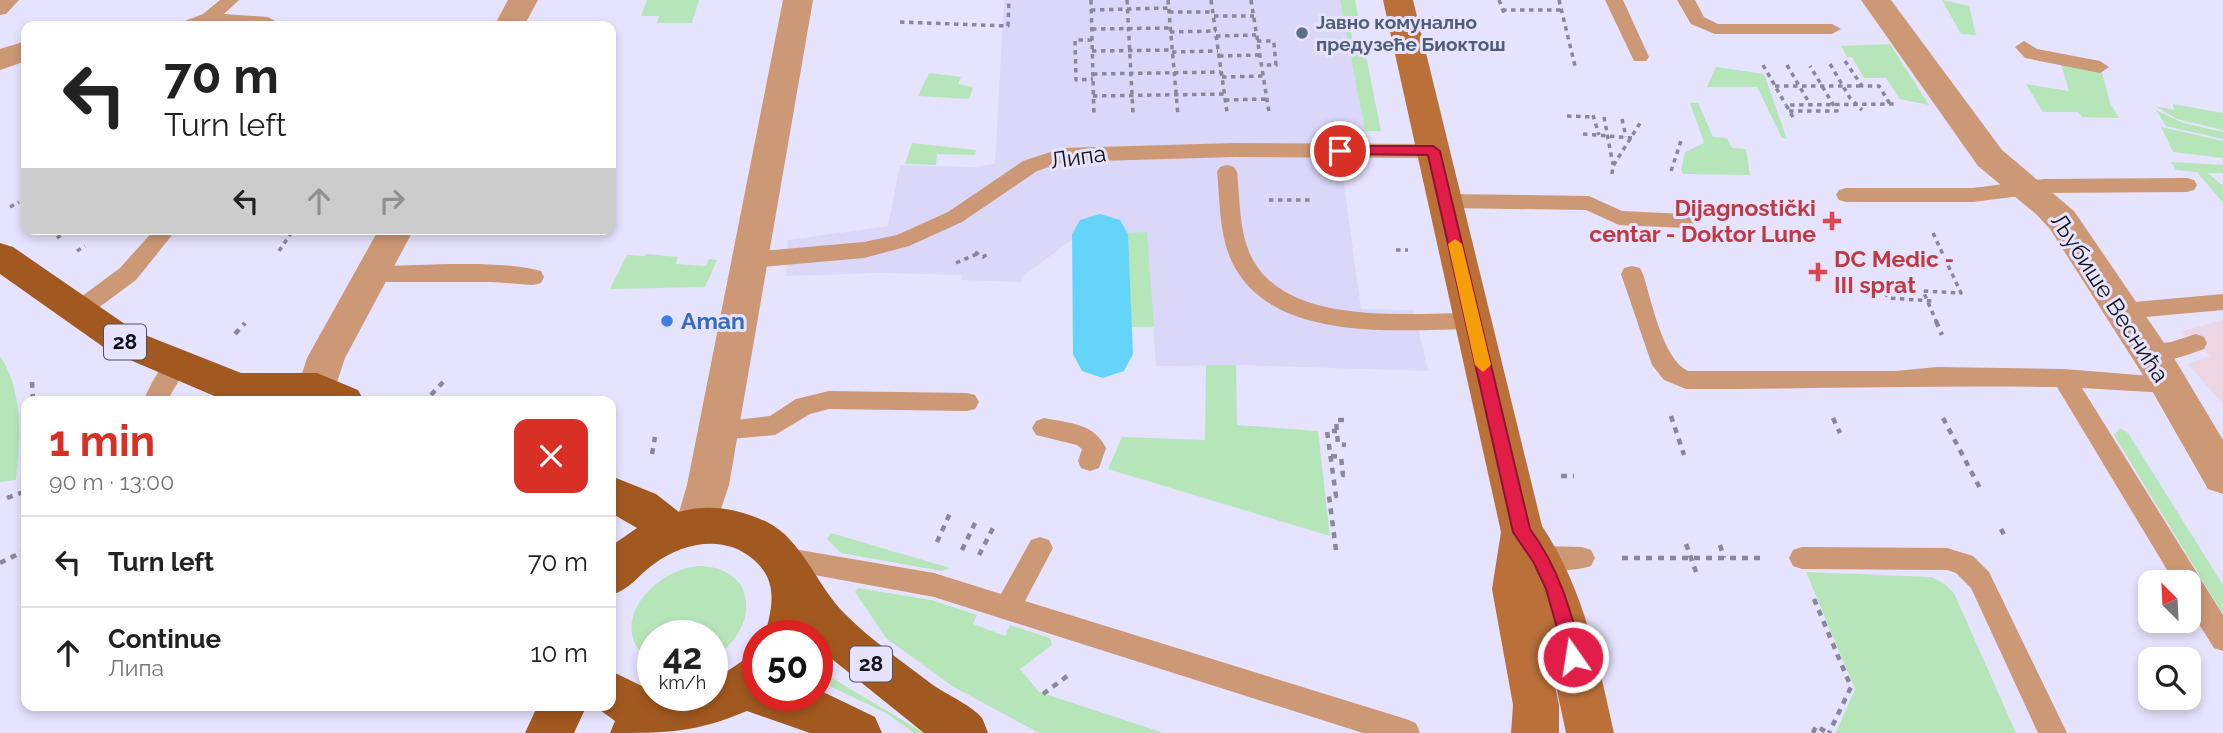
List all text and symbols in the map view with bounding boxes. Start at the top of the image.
place label: Јавно комунално предузеће Биоктош [1316,11,1506,55]
marker: Јавно комунално предузеће Биоктош [1294,25,1310,41]
text: 70 m [164,47,279,104]
icon: left [49,49,140,140]
text: Turn left [164,106,286,143]
pin [1310,121,1370,181]
icon: arrive [1321,132,1359,170]
street label: Липа [1048,139,1108,174]
icon: left [227,182,265,220]
icon: ahead [300,182,338,220]
icon: right [373,182,411,220]
place label: Dijagnostički centar - Doktor Lune [1589,194,1816,247]
street label: Љубише Веснића [2046,208,2175,387]
marker: Dijagnostički centar - Doktor Lune [1822,211,1842,231]
place label: DC Medic - III sprat [1834,245,1954,298]
marker: DC Medic - III sprat [1808,262,1828,282]
place label: Aman [681,307,745,334]
marker: Aman [659,313,675,329]
road number: 28 [104,324,146,360]
text: 1 min [49,417,155,466]
button: close [514,419,588,493]
text: 90 m · 13:00 [49,468,174,495]
icon: left [49,543,87,581]
text: Turn left [108,547,214,577]
text: 70 m [528,547,588,577]
north arrow [2138,570,2202,634]
map controls [2138,570,2201,710]
speed limit sign: 50 [742,620,833,711]
position arrow [1536,620,1610,694]
text: Continue [108,624,221,654]
icon: ahead [49,634,87,672]
text: 42 [663,636,702,677]
text: 10 m [530,638,588,668]
road number: 28 [850,646,892,682]
button: search [2138,647,2201,710]
text: Липа [108,654,164,681]
text: km/h [659,672,706,693]

